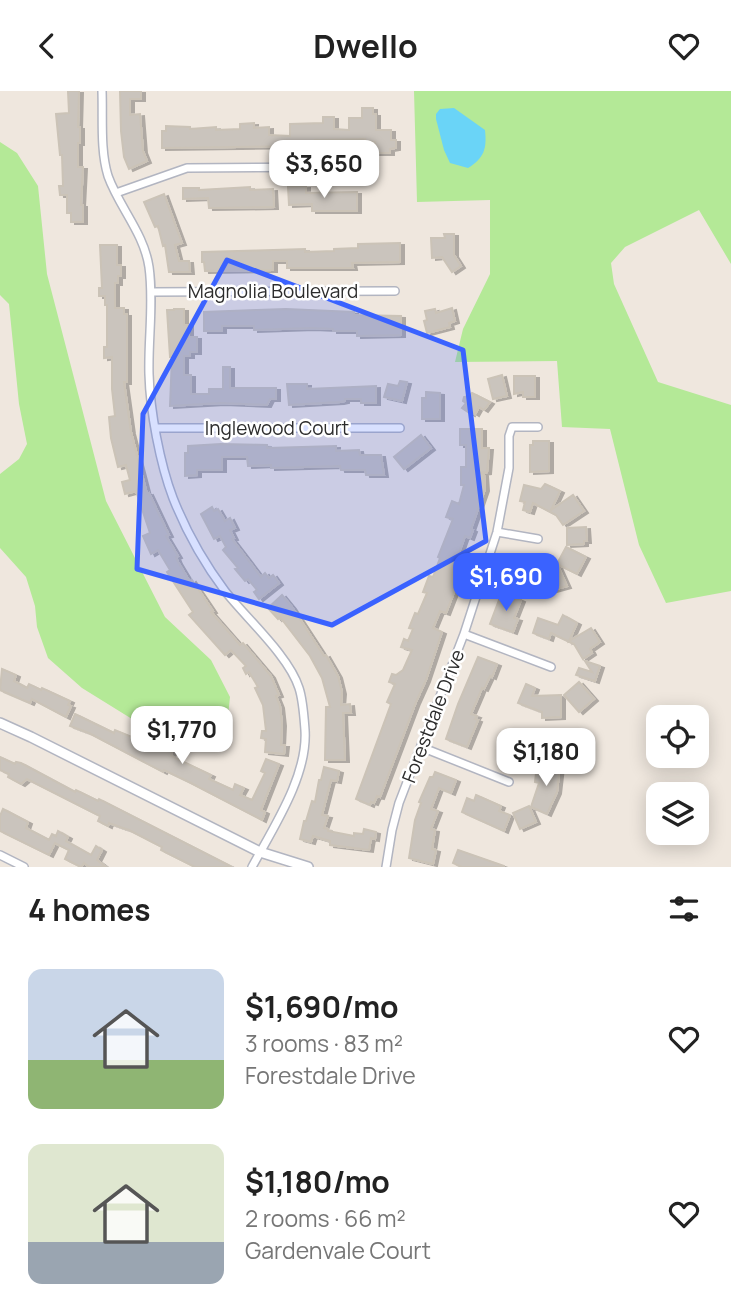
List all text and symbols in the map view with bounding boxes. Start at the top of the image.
text: Dwello [313,24,418,68]
icon: back [28,27,66,65]
icon: heart [665,27,703,65]
pin: $3,650 [267,141,381,200]
text: $3,650 [285,147,363,179]
street label: Magnolia Boulevard [188,278,358,304]
street label: Inglewood Court [205,415,349,441]
pin: $1,690 [449,553,563,613]
text: $1,690 [469,560,543,592]
street label: Forestdale Drive [396,645,470,787]
map controls [646,705,709,845]
button: locate [646,705,709,768]
pin: $1,770 [125,707,239,766]
text: $1,770 [147,713,217,745]
pin: $1,180 [489,729,603,788]
text: $1,180 [512,735,580,767]
button: layers [646,782,709,845]
text: 4 homes [28,889,151,930]
icon: filters [665,890,703,928]
text: $1,690/mo [245,986,399,1027]
icon: home [84,997,168,1081]
icon: heart [665,1020,703,1058]
text: 3 rooms · 83 m² [245,1027,403,1059]
text: Forestdale Drive [245,1059,416,1091]
text: $1,180/mo [245,1161,390,1202]
icon: home [84,1172,168,1256]
icon: heart [665,1195,703,1233]
text: 2 rooms · 66 m² [245,1202,406,1234]
text: Gardenvale Court [245,1234,431,1266]

